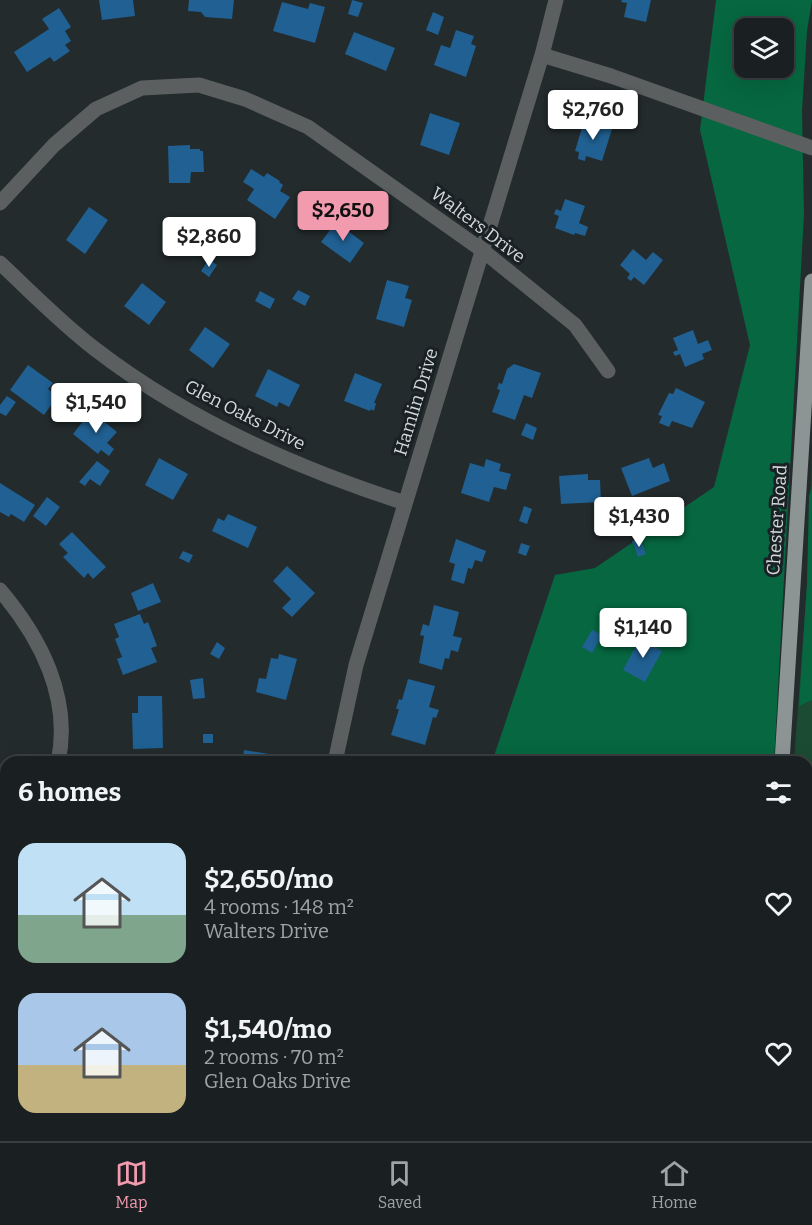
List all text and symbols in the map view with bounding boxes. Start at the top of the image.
map controls [734,18,794,78]
button: layers [734,18,794,78]
pin: $2,760 [544,90,642,141]
text: $2,760 [562,97,624,121]
street label: Walters Drive [427,182,529,268]
pin: $2,650 [294,191,392,242]
text: $2,650 [312,198,374,222]
pin: $2,860 [160,217,258,268]
text: $2,860 [177,224,241,248]
street label: Hamlin Drive [389,346,443,458]
street label: Glen Oaks Drive [181,375,309,455]
pin: $1,540 [47,383,145,434]
text: $1,540 [65,390,127,414]
street label: Chester Road [762,464,792,576]
pin: $1,430 [590,497,688,548]
text: $1,430 [608,504,670,528]
pin: $1,140 [594,608,692,659]
text: $1,140 [614,615,672,639]
icon: filters [762,776,795,809]
text: 6 homes [18,777,121,808]
text: $2,650/mo [204,864,334,895]
icon: home [66,867,138,939]
icon: heart [762,887,795,920]
text: 4 rooms · 148 m² [204,895,354,919]
text: Walters Drive [204,919,329,943]
text: $1,540/mo [204,1014,332,1045]
icon: home [66,1017,138,1089]
icon: heart [762,1037,795,1070]
text: 2 rooms · 70 m² [204,1045,344,1069]
text: Glen Oaks Drive [204,1069,351,1093]
tab: Map [115,1157,148,1212]
tab: Saved [378,1157,422,1212]
tab: Home [651,1157,697,1212]

